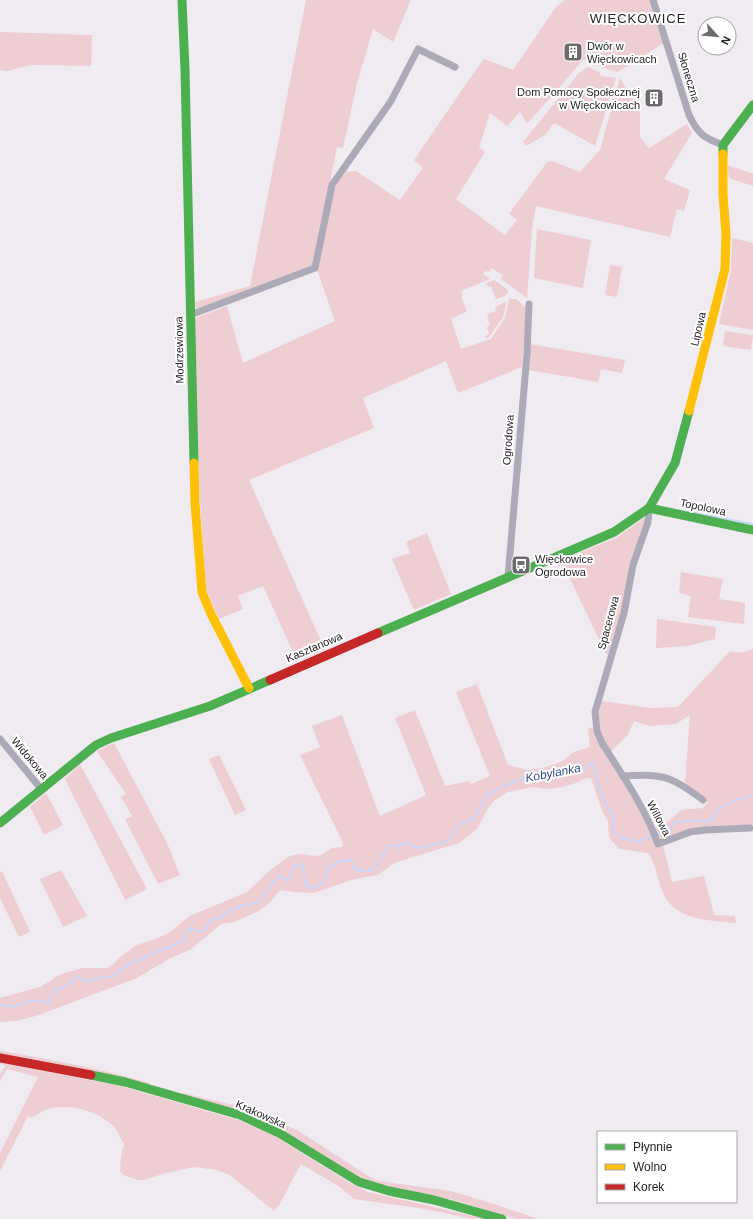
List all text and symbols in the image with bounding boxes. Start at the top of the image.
district label: WIĘCKOWICE [590,11,686,26]
north arrow [697,16,737,56]
text: N [719,34,733,47]
place label: Dwór w Więckowicach [587,40,657,65]
building icon: Dwór w Więckowicach [562,41,584,63]
street label: Słoneczna [676,51,703,104]
place label: Dom Pomocy Społecznej w Więckowicach [517,86,640,111]
building icon: Dom Pomocy Społecznej w Więckowicach [643,87,665,109]
street label: Lipowa [688,310,708,347]
street label: Modrzewiowa [172,315,186,384]
street label: Ogrodowa [500,413,516,466]
street label: Topolowa [679,496,728,518]
place label: Więckowice Ogrodowa [535,553,593,578]
bus stop icon: Więckowice Ogrodowa [510,554,532,576]
street label: Spacerowa [595,594,621,651]
street label: Kasztanowa [284,629,345,664]
street label: Widokowa [9,735,51,782]
water label: Kobylanka [524,761,582,785]
street label: Willowa [645,798,674,838]
street label: Krakowska [234,1098,289,1131]
legend [597,1131,737,1203]
text: Płynnie [633,1140,673,1154]
text: Wolno [633,1160,667,1174]
text: Korek [633,1180,665,1194]

